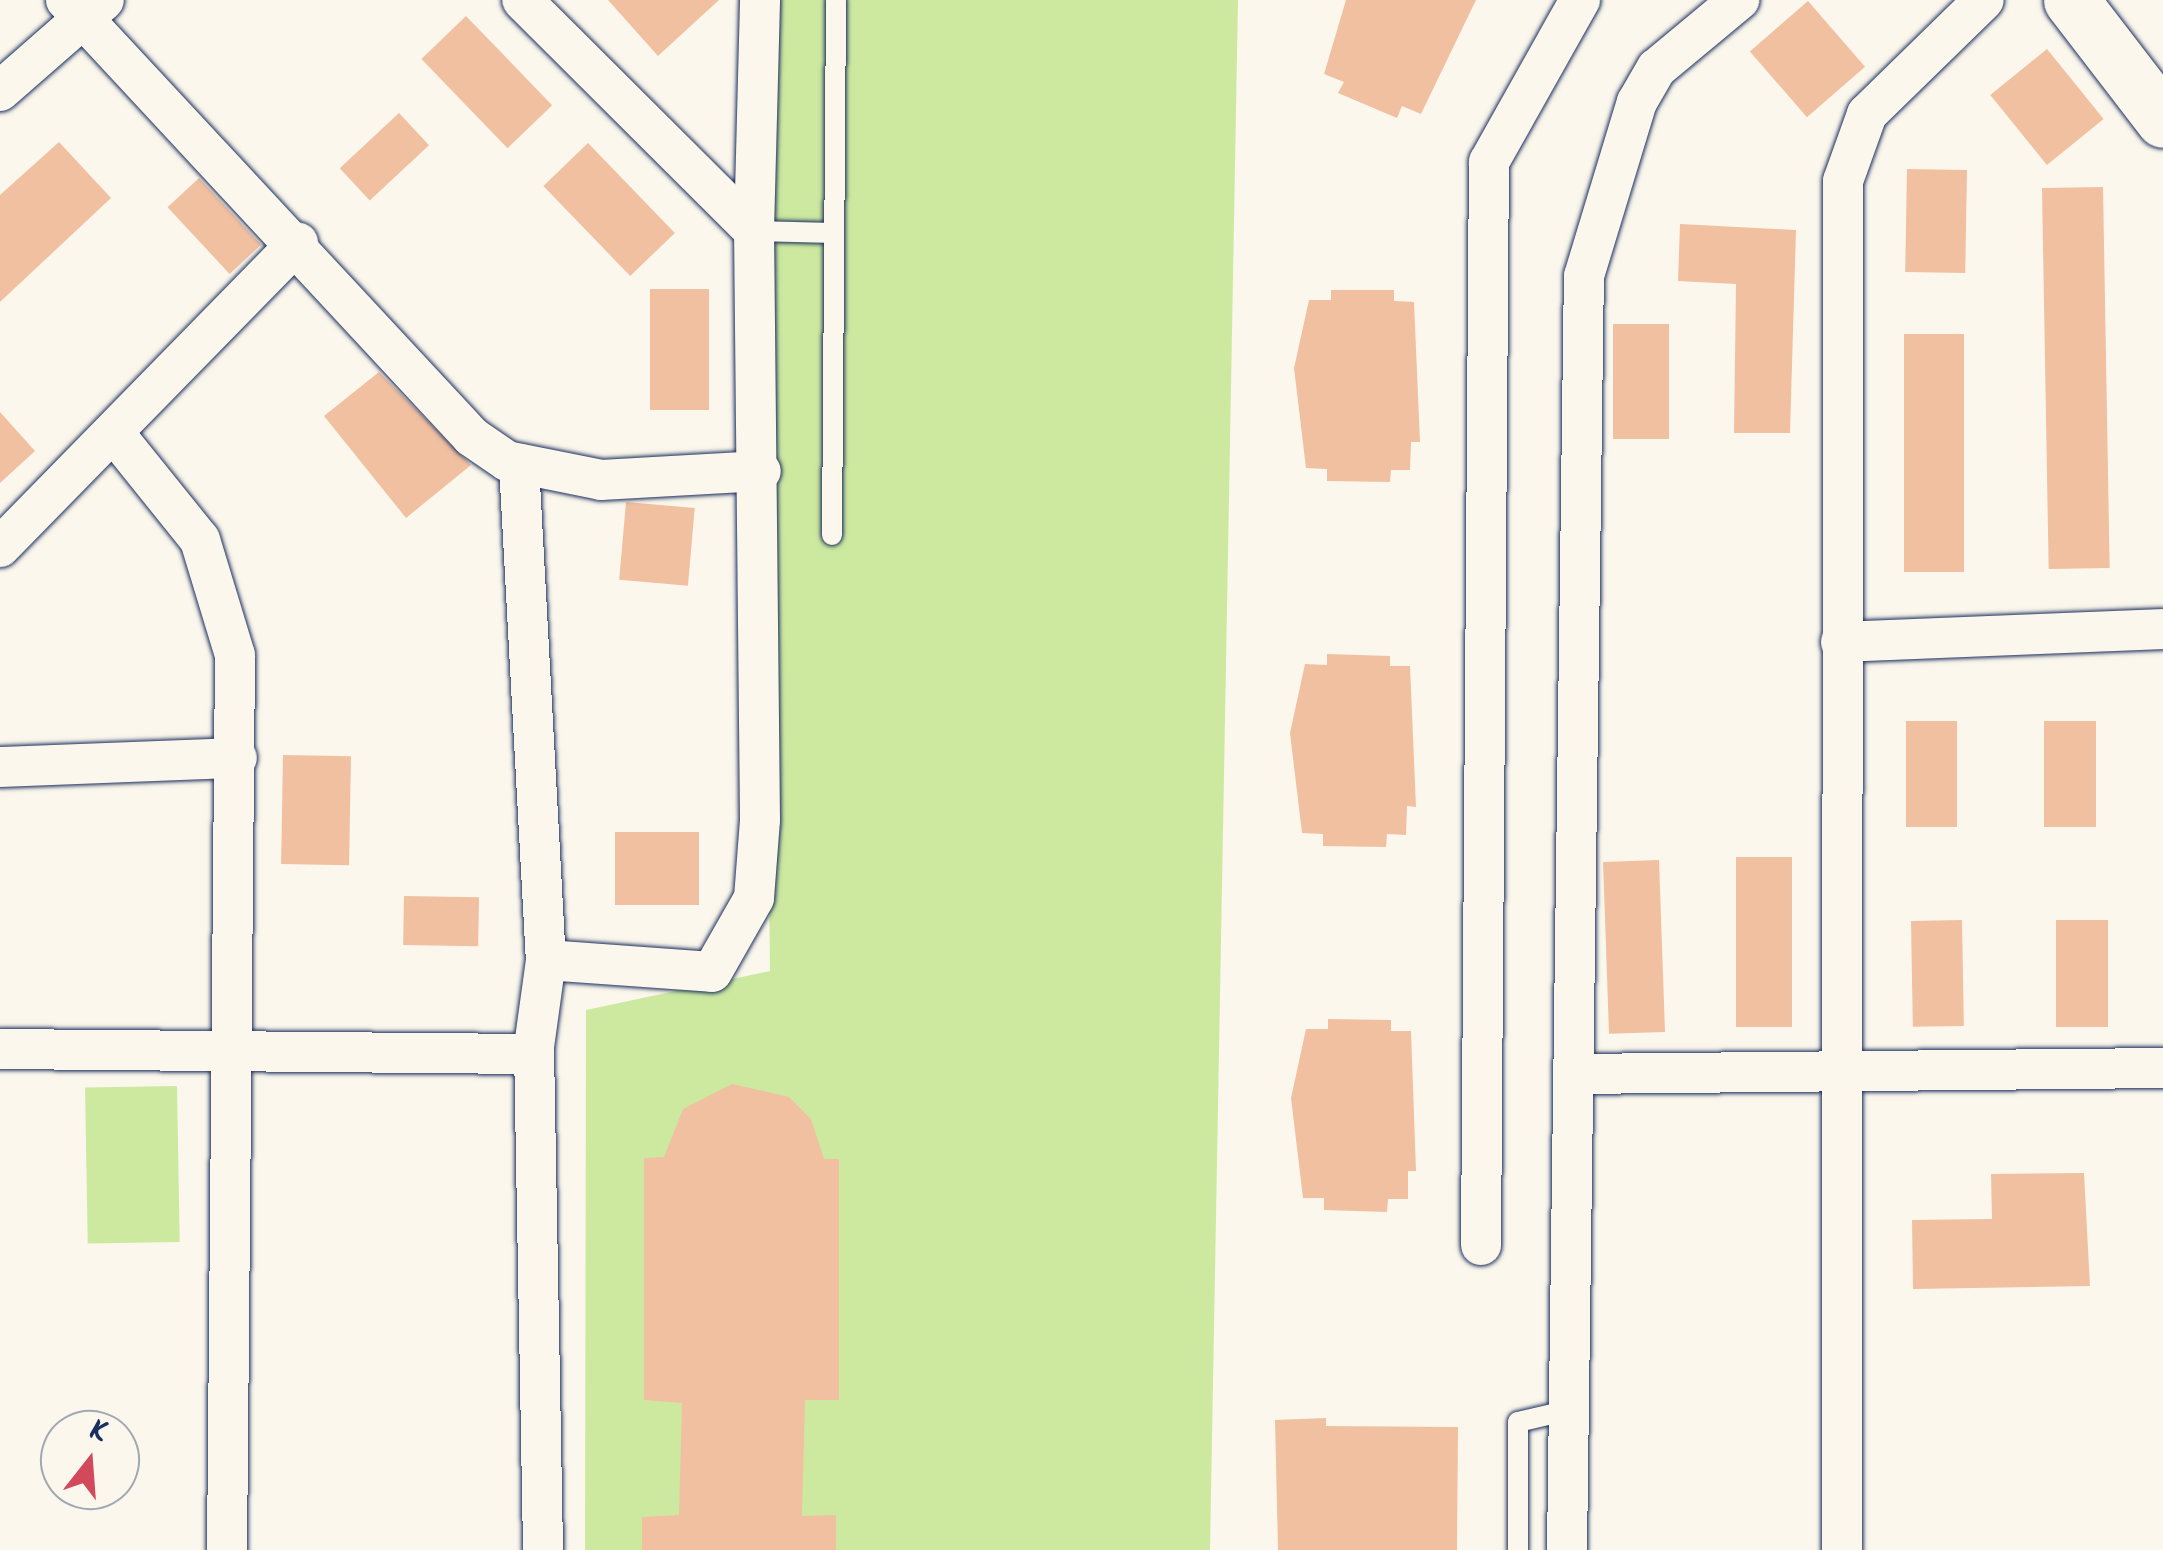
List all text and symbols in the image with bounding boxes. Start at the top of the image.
text: K [84,1409,113,1457]
north arrow [40,1410,140,1510]

